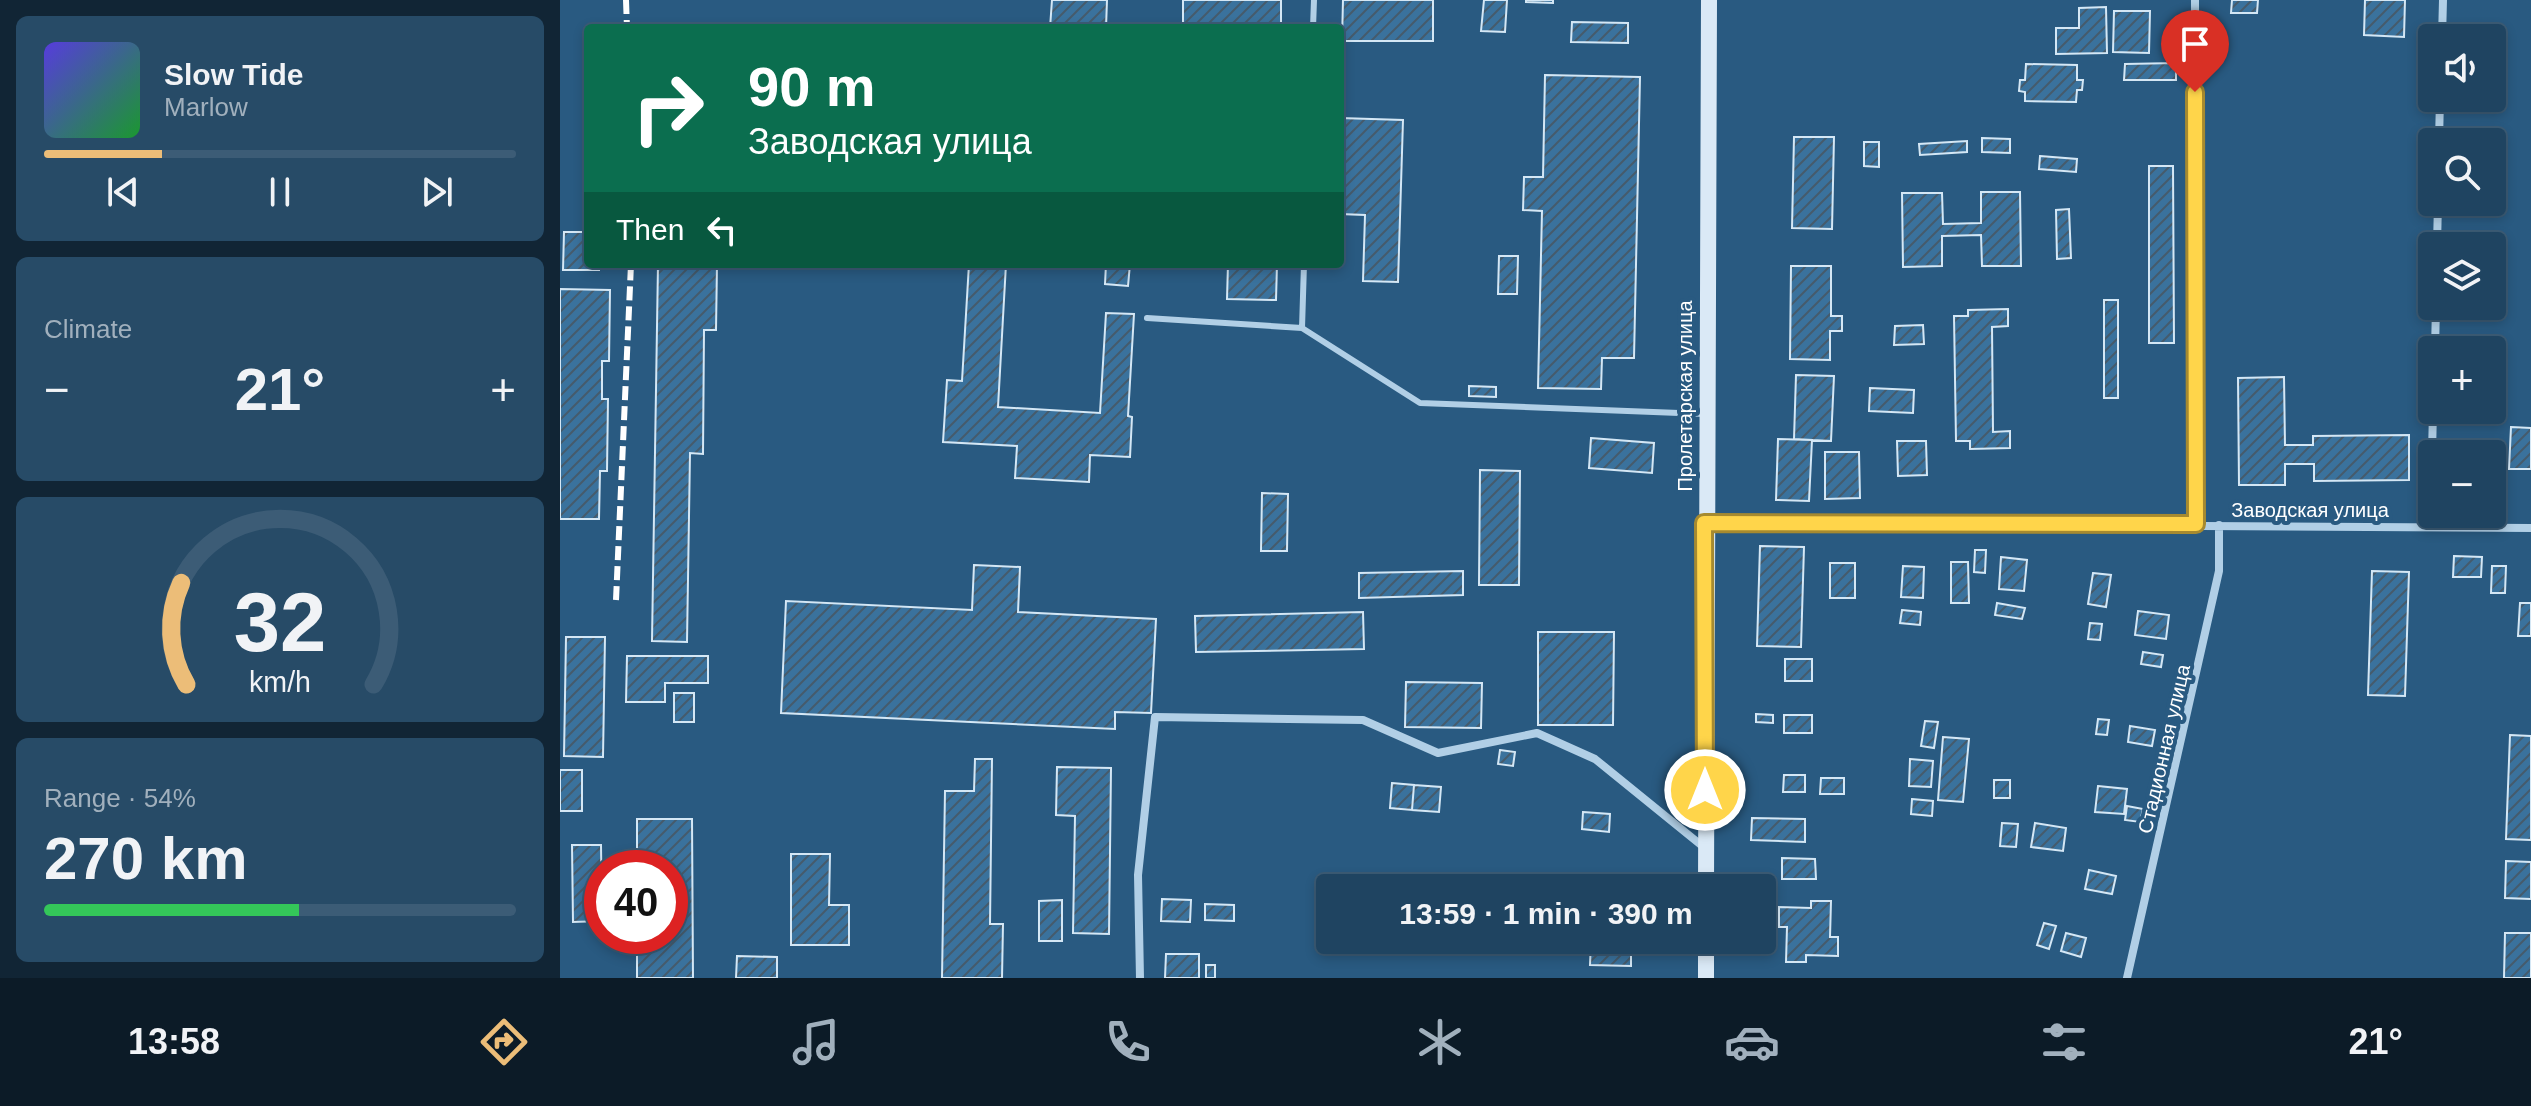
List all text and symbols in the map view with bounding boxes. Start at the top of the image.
pin [2161,10,2229,92]
icon: arrive [2173,22,2217,66]
map controls [2418,24,2506,528]
button: sound [2418,24,2506,112]
text: 90 m [748,55,876,118]
icon: right [616,56,720,160]
text: Slow Tide [164,58,303,91]
text: Marlow [164,92,248,122]
text: Заводская улица [748,121,1032,162]
button: search [2418,128,2506,216]
icon: previous [101,170,145,214]
icon: pause [258,170,302,214]
icon: next [415,170,459,214]
icon: left [700,208,744,252]
text: Then [616,213,684,246]
button: layers [2418,232,2506,320]
street label: Пролетарская улица [1674,300,1696,492]
text: Climate [44,314,132,344]
button: + [2418,336,2506,424]
text: 21° [235,356,325,423]
text: − [44,365,70,414]
text: + [490,365,516,414]
button: − [2418,440,2506,528]
street label: Заводская улица [2231,499,2390,521]
text: 32 [234,576,326,669]
street label: Стадионная улица [2134,661,2194,836]
text: km/h [249,666,311,698]
position arrow [1663,748,1747,832]
text: Range · 54% [44,783,196,813]
text: 270 km [44,825,248,892]
speed limit sign: 40 [584,850,688,954]
text: 13:59 · 1 min · 390 m [1399,897,1693,930]
icon: directions [476,1014,532,1070]
icon: music [788,1014,844,1070]
icon: phone [1100,1014,1156,1070]
icon: climate [1412,1014,1468,1070]
icon: car [1724,1014,1780,1070]
icon: filters [2036,1014,2092,1070]
text: 13:58 [128,1021,220,1062]
text: 21° [2348,1021,2403,1062]

